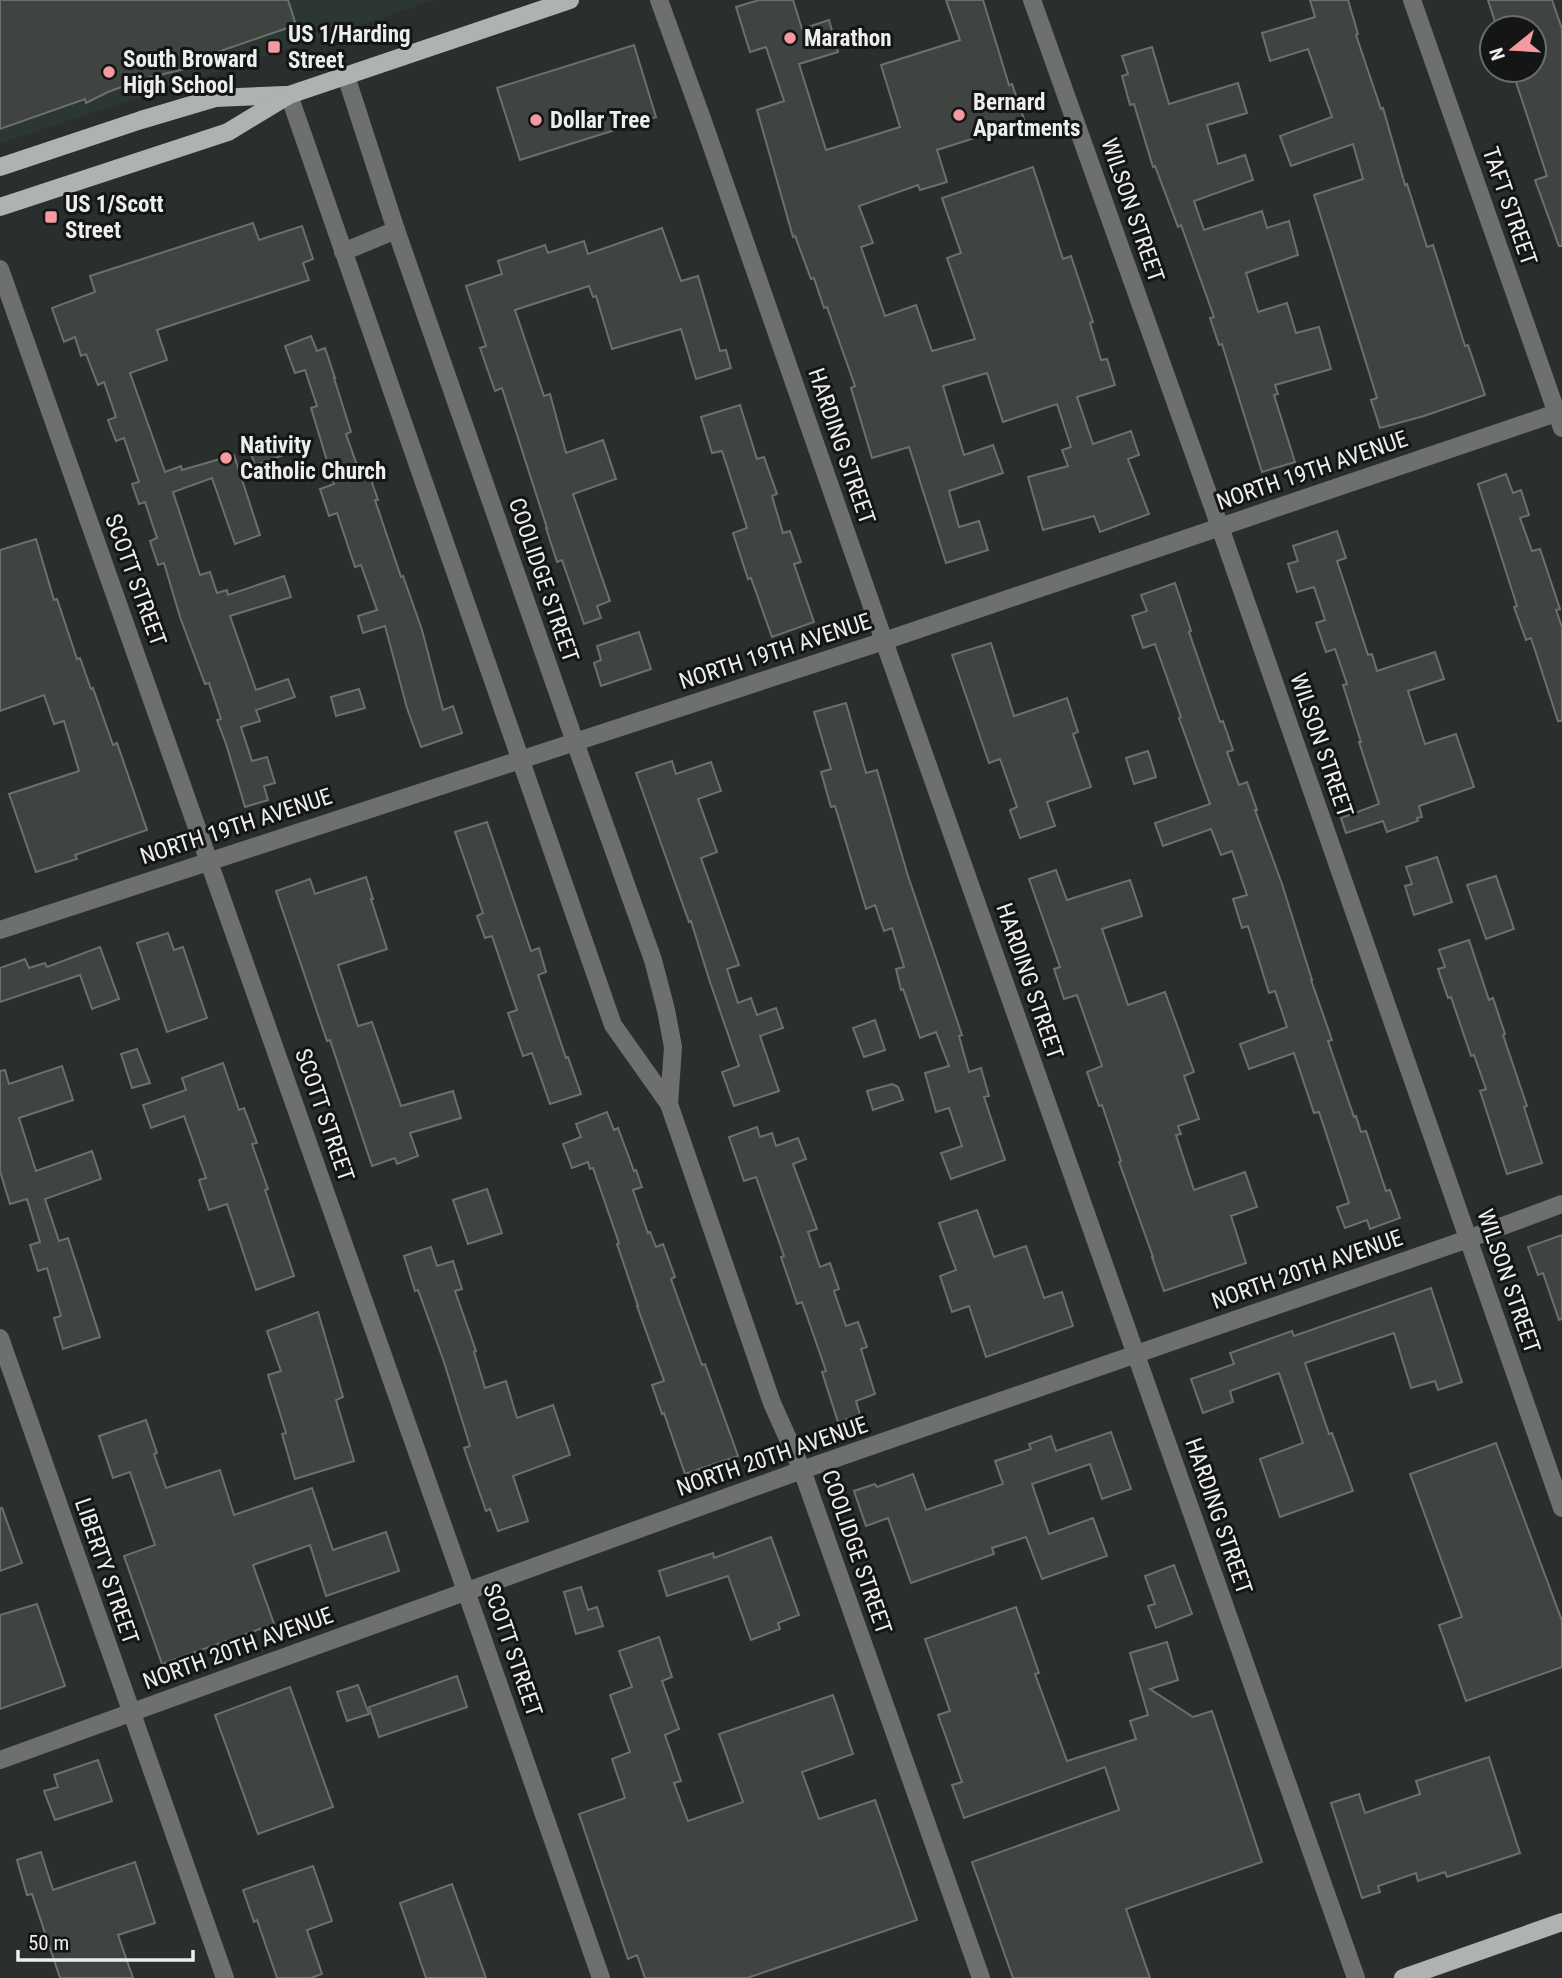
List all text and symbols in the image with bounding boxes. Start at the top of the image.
north arrow [1478,14,1548,84]
place label: US 1/Harding Street [288,21,411,74]
place label: Marathon [804,25,892,52]
marker: Marathon [782,30,798,46]
marker: US 1/Harding Street [266,39,282,55]
text: N [1485,45,1510,63]
place label: South Broward High School [123,46,258,99]
marker: South Broward High School [101,64,117,80]
place label: Bernard Apartments [973,89,1081,142]
place label: Dollar Tree [550,107,650,134]
marker: Bernard Apartments [951,107,967,123]
marker: Dollar Tree [528,112,544,128]
street label: WILSON STREET [1095,135,1170,286]
street label: TAFT STREET [1477,143,1542,269]
place label: US 1/Scott Street [65,191,164,244]
marker: US 1/Scott Street [43,209,59,225]
street label: HARDING STREET [802,365,881,528]
street label: NORTH 19TH AVENUE [1213,425,1411,516]
place label: Nativity Catholic Church [240,432,386,485]
marker: Nativity Catholic Church [218,450,234,466]
street label: COOLIDGE STREET [503,494,584,666]
street label: SCOTT STREET [99,510,172,650]
street label: NORTH 19TH AVENUE [676,608,875,695]
street label: WILSON STREET [1284,670,1359,821]
street label: NORTH 19TH AVENUE [137,783,336,870]
street label: HARDING STREET [990,900,1069,1063]
street label: SCOTT STREET [289,1045,360,1185]
street label: WILSON STREET [1471,1206,1546,1357]
street label: NORTH 20TH AVENUE [1208,1224,1406,1315]
street label: NORTH 20TH AVENUE [673,1411,871,1502]
street label: HARDING STREET [1179,1435,1258,1598]
street label: COOLIDGE STREET [816,1466,897,1638]
street label: LIBERTY STREET [69,1495,144,1648]
street label: SCOTT STREET [477,1580,548,1720]
street label: NORTH 20TH AVENUE [139,1602,337,1695]
scale bar [18,1918,192,1962]
text: 50 m [28,1931,69,1955]

